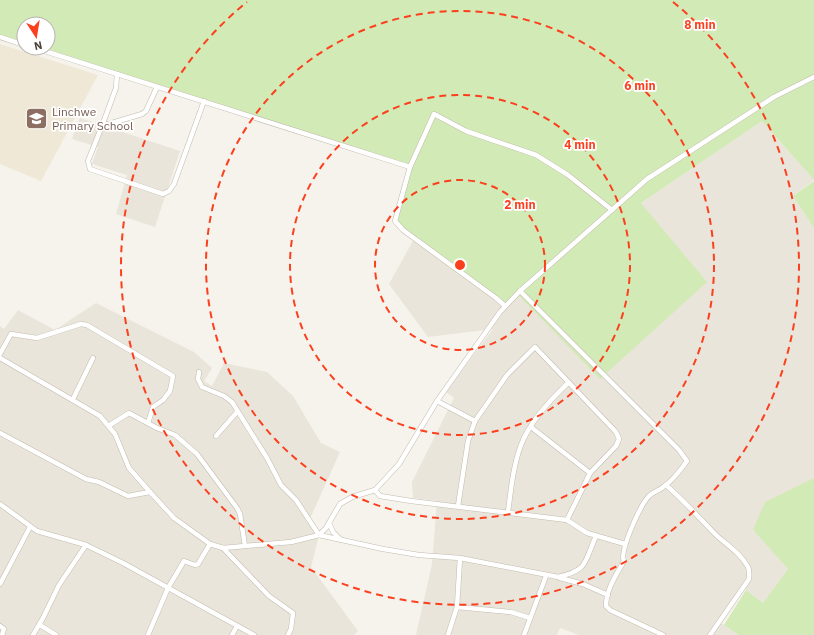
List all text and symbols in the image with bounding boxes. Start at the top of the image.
north arrow [16,16,56,56]
text: 8 min [684,17,716,32]
text: N [33,38,43,53]
text: 6 min [624,78,656,93]
place label: Linchwe Primary School [52,104,133,133]
school or university icon: Linchwe Primary School [24,106,50,132]
text: 4 min [564,137,596,152]
text: 2 min [504,197,536,212]
centre of rings [453,258,467,272]

